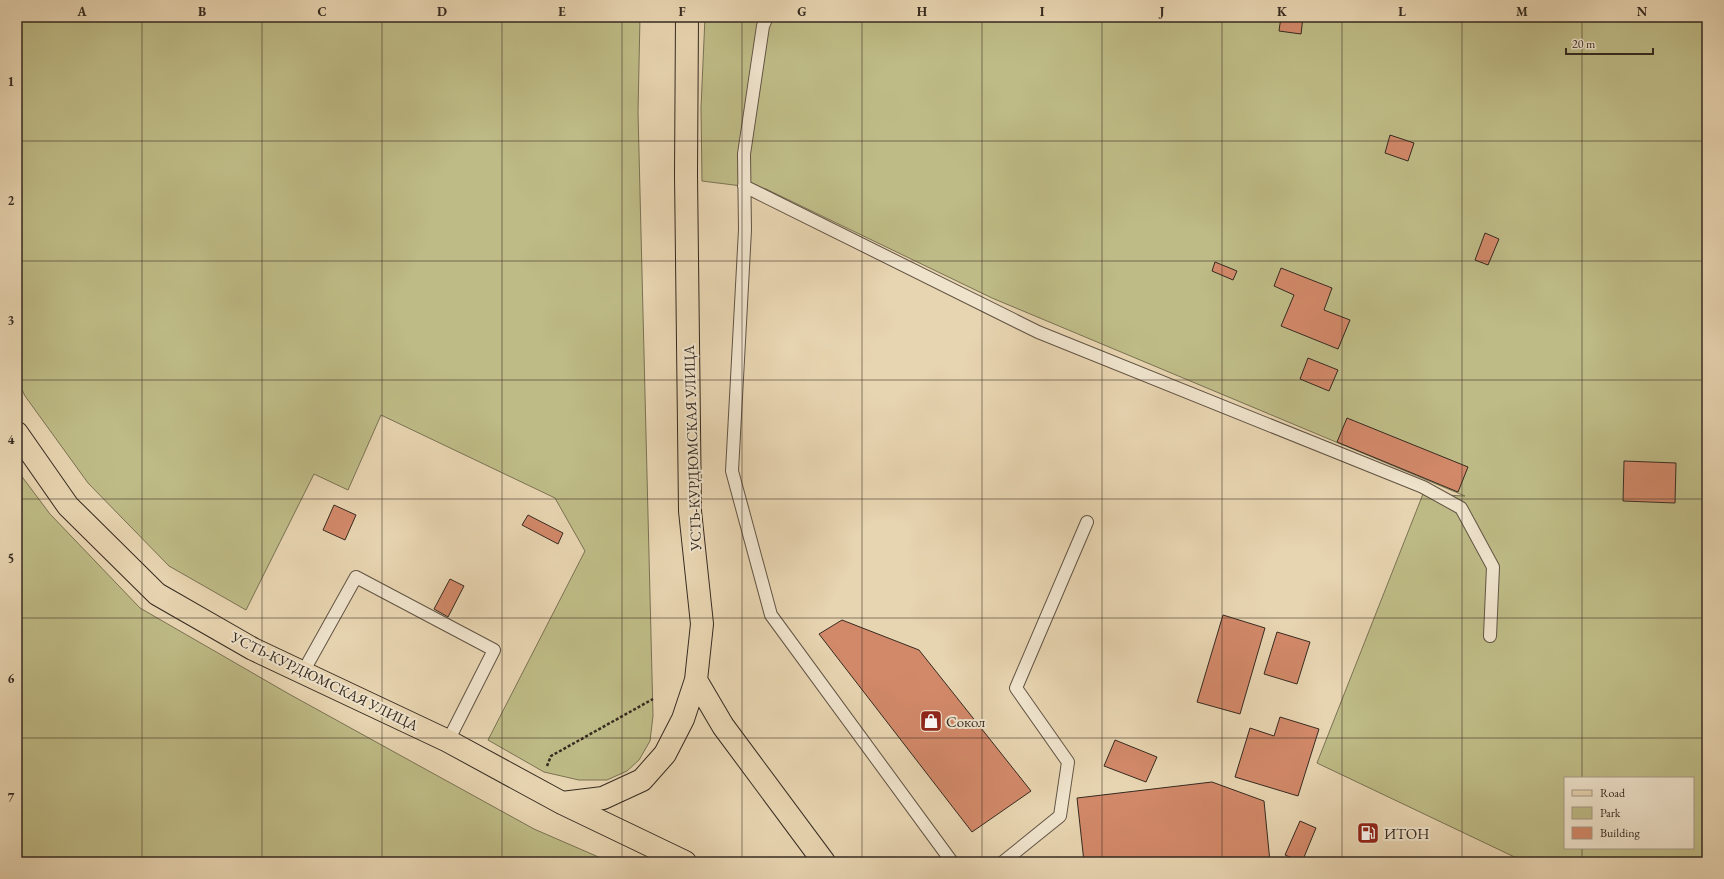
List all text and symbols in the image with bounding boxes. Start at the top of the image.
text: A [76,3,87,20]
text: B [198,3,206,20]
text: C [317,3,327,20]
text: D [437,3,447,20]
text: E [558,3,566,20]
text: F [678,3,686,20]
text: G [797,3,807,20]
text: H [917,3,928,20]
text: I [1040,3,1045,20]
text: J [1158,3,1165,20]
text: K [1277,3,1288,20]
text: L [1398,3,1406,20]
text: M [1516,3,1528,20]
text: N [1637,3,1648,20]
scale bar [1566,30,1653,56]
text: 20 m [1572,36,1596,52]
text: 1 [8,73,15,90]
text: 2 [8,192,15,209]
text: 3 [8,312,15,329]
street label: УСТЬ-КУРДЮМСКАЯ УЛИЦА [679,344,705,552]
text: 4 [8,431,15,448]
text: 5 [8,550,14,567]
street label: УСТЬ-КУРДЮМСКАЯ УЛИЦА [227,627,422,735]
text: 6 [8,670,15,687]
shop icon: Сокол [918,708,944,734]
place label: Сокол [946,712,985,731]
legend [1564,777,1694,849]
text: Road [1600,785,1626,801]
text: 7 [8,789,15,806]
text: Park [1600,805,1621,821]
fuel station icon: ИТОН [1355,820,1381,846]
place label: ИТОН [1384,824,1429,843]
text: Building [1600,825,1641,841]

